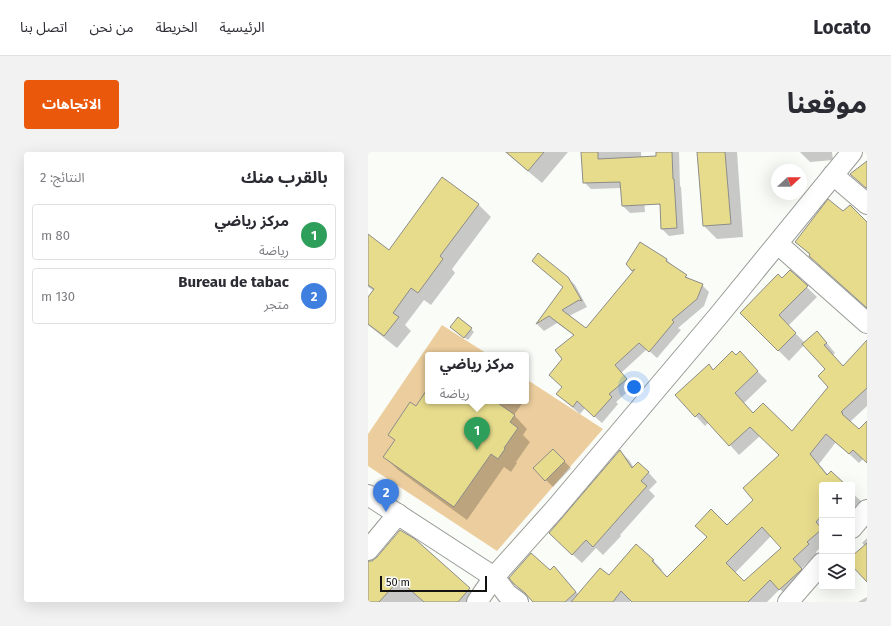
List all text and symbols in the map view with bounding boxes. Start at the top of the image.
text: Locato [813,16,871,39]
text: اتصل بنا [20,19,67,36]
text: من نحن [89,19,134,36]
text: الخريطة [156,19,198,36]
text: الرئيسية [220,19,265,36]
button: الاتجاهات [24,80,119,129]
text: موقعنا [787,87,867,120]
north arrow [771,164,807,200]
text: بالقرب منك [241,167,328,188]
text: النتائج: 2 [40,170,85,185]
text: مركز رياضي [215,212,289,230]
text: 80 m [41,228,70,243]
text: 1 [311,228,317,243]
text: رياضة [259,243,289,258]
text: Bureau de tabac [178,273,289,291]
text: 130 m [41,289,75,304]
text: 2 [311,289,317,304]
text: متجر [264,297,289,312]
popup [425,352,529,404]
text: مركز رياضي [440,355,514,373]
your location [624,377,644,397]
text: رياضة [440,386,470,401]
pin: 1 [464,417,490,450]
pin: 2 [373,479,399,512]
map controls [819,482,855,590]
button: + [819,482,855,518]
button: − [819,518,855,554]
button: layers [819,554,855,590]
scale bar [380,574,487,593]
text: 50 m [386,576,410,589]

